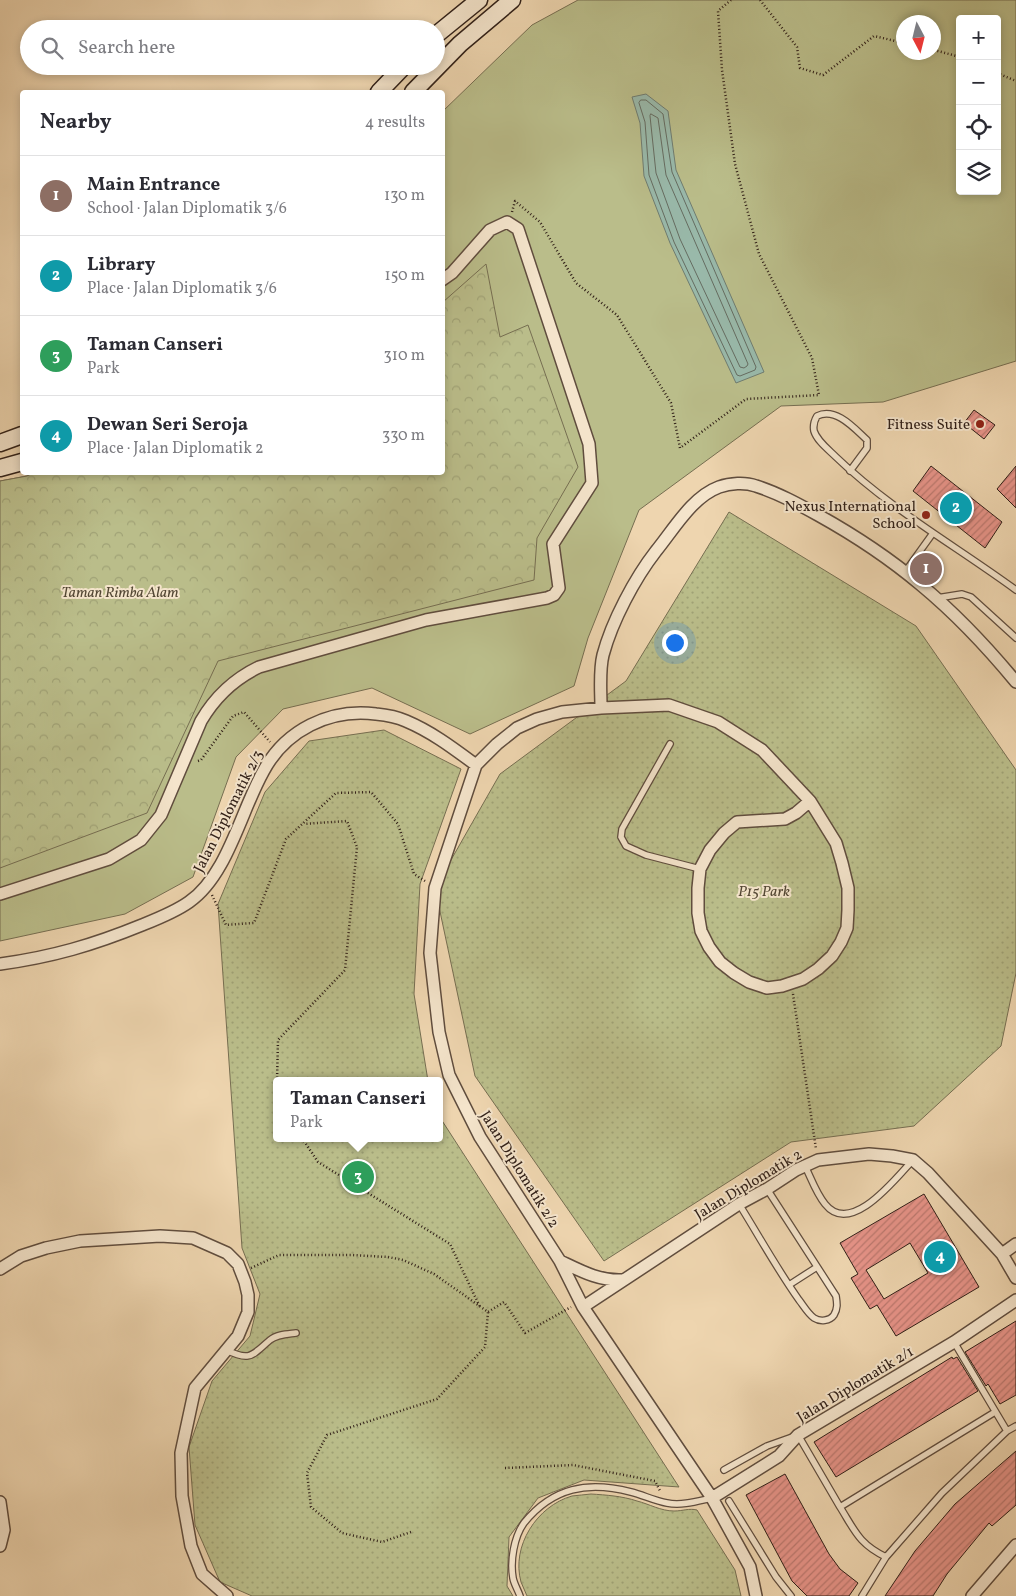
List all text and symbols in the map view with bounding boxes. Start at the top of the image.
north arrow [896,15,941,60]
map controls [956,15,1001,195]
button: + [956,15,1001,60]
search box [20,20,445,75]
icon: search [38,34,66,62]
text: Search here [78,35,175,61]
button: − [956,60,1001,105]
button: locate [956,105,1001,150]
text: Nearby [40,108,111,137]
text: 4 results [365,112,425,134]
button: layers [956,150,1001,195]
text: Main Entrance [87,172,220,198]
text: 1 [53,185,59,207]
text: 130 m [384,185,425,207]
text: School · Jalan Diplomatik 3/6 [87,198,287,220]
text: Library [87,252,156,278]
text: 2 [52,265,60,287]
text: 150 m [384,265,425,287]
text: Place · Jalan Diplomatik 3/6 [87,278,277,300]
text: Taman Canseri [87,332,223,358]
text: 3 [52,345,60,367]
text: 310 m [384,345,425,367]
text: Park [87,358,120,380]
text: Dewan Seri Seroja [87,412,248,438]
place label: Fitness Suite [887,415,970,436]
marker: Fitness Suite [974,418,986,430]
text: 4 [51,425,61,447]
text: 330 m [382,425,425,447]
text: Place · Jalan Diplomatik 2 [87,438,264,460]
pin: 2 [940,489,972,527]
place label: Nexus International School [784,497,916,535]
marker: Nexus International School [920,509,932,521]
pin: 1 [910,550,942,588]
park label: Taman Rimba Alam [61,583,179,604]
your location [662,630,688,656]
street label: Jalan Diplomatik 2/3 [189,747,269,877]
park label: P15 Park [738,882,790,903]
popup [273,1077,443,1142]
text: Taman Canseri [290,1086,426,1112]
street label: Jalan Diplomatik 2/2 [474,1107,563,1233]
text: Park [290,1112,323,1134]
street label: Jalan Diplomatik 2 [691,1145,807,1226]
pin: 3 [342,1158,374,1196]
pin: 4 [924,1238,956,1276]
street label: Jalan Diplomatik 2/1 [793,1342,918,1429]

